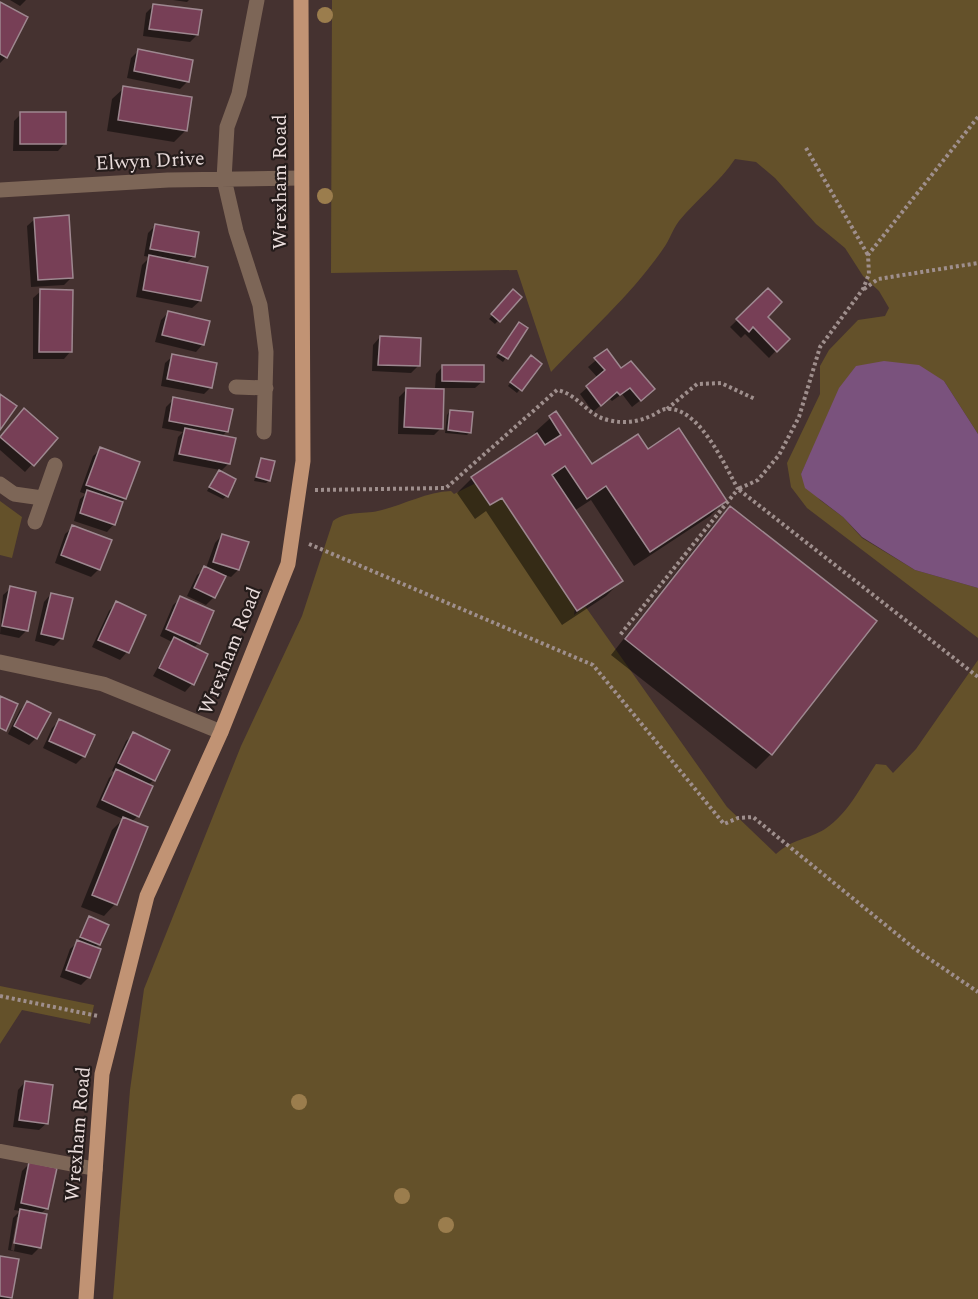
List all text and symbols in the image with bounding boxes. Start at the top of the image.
street label: Wrexham Road [265,114,295,250]
street label: Elwyn Drive [95,143,205,179]
street label: Wrexham Road [191,583,269,719]
street label: Wrexham Road [57,1065,99,1203]

